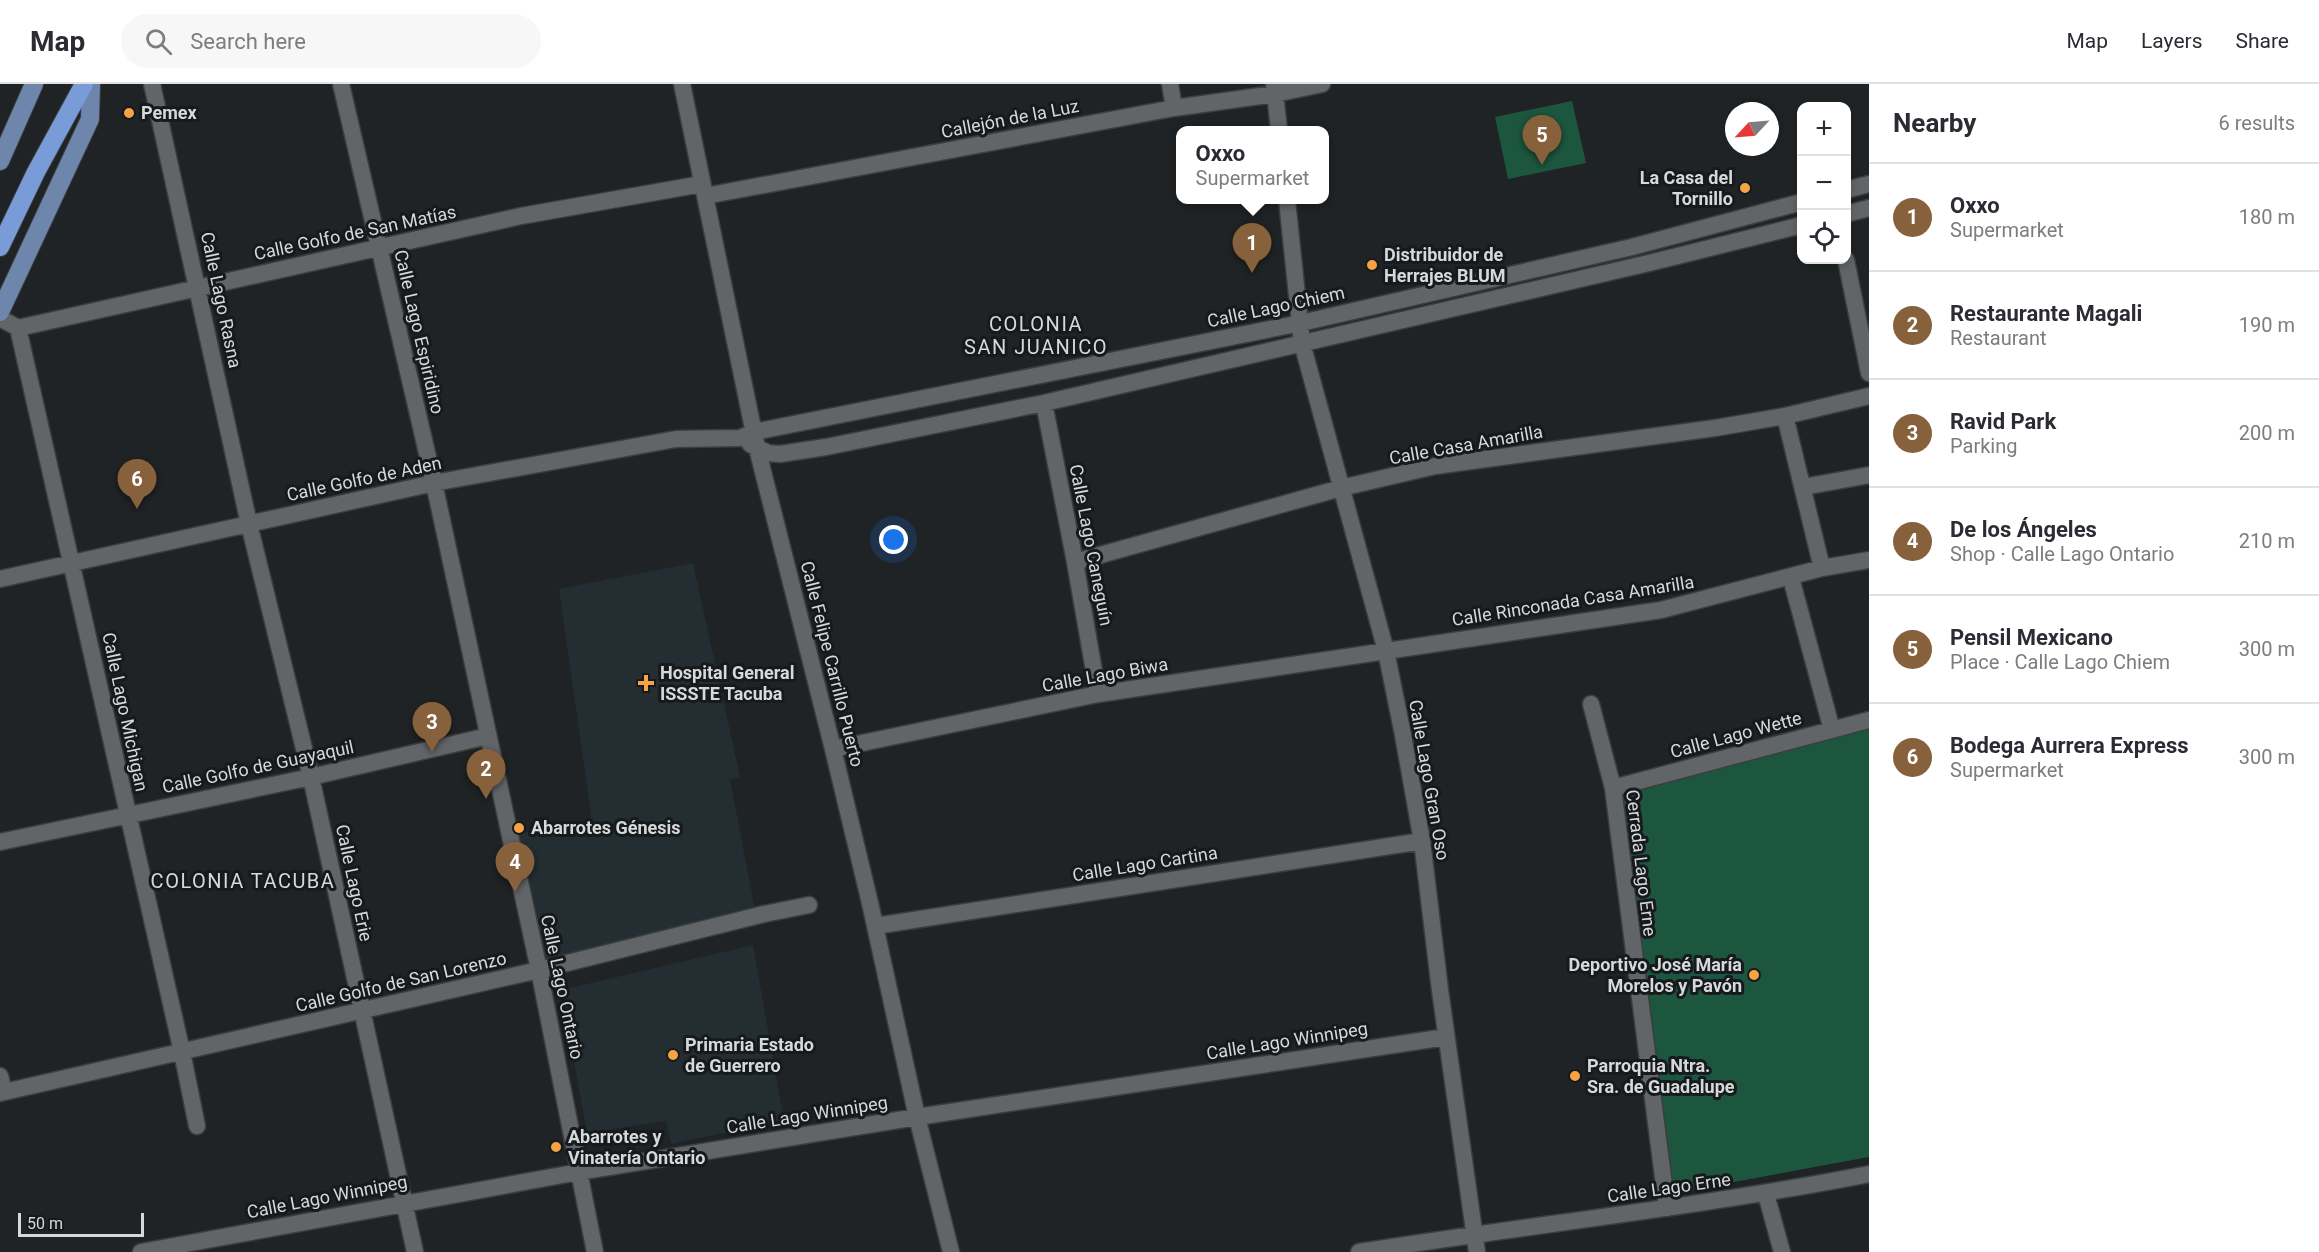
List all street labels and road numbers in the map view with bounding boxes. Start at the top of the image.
street label: Callejón de la Luz [939,95,1081,142]
street label: Calle Golfo de San Matías [252,201,458,264]
street label: Calle Lago Rasna [197,230,246,370]
street label: Calle Lago Espiridino [390,248,449,416]
street label: Calle Lago Chiem [1205,282,1347,331]
street label: Calle Casa Amarilla [1387,421,1544,468]
street label: Calle Golfo de Aden [285,452,443,505]
street label: Calle Lago Caneguín [1066,462,1117,627]
street label: Calle Felipe Carrillo Puerto [797,559,868,769]
street label: Calle Rinconada Casa Amarilla [1450,571,1696,630]
street label: Calle Lago Michigan [98,630,153,793]
street label: Calle Lago Biwa [1040,653,1170,696]
street label: Calle Lago Gran Oso [1405,698,1454,862]
street label: Calle Lago Wette [1668,707,1804,762]
street label: Calle Golfo de Guayaquil [160,736,356,797]
street label: Cerrada Lago Erne [1622,788,1661,937]
street label: Calle Lago Erie [332,823,377,943]
street label: Calle Lago Cartina [1071,842,1219,885]
street label: Calle Lago Ontario [537,913,588,1061]
street label: Calle Golfo de San Lorenzo [293,947,508,1016]
street label: Calle Lago Winnipeg [1205,1017,1369,1064]
street label: Calle Lago Winnipeg [725,1091,889,1138]
street label: Calle Lago Erne [1606,1168,1732,1207]
street label: Calle Lago Winnipeg [245,1171,409,1222]

